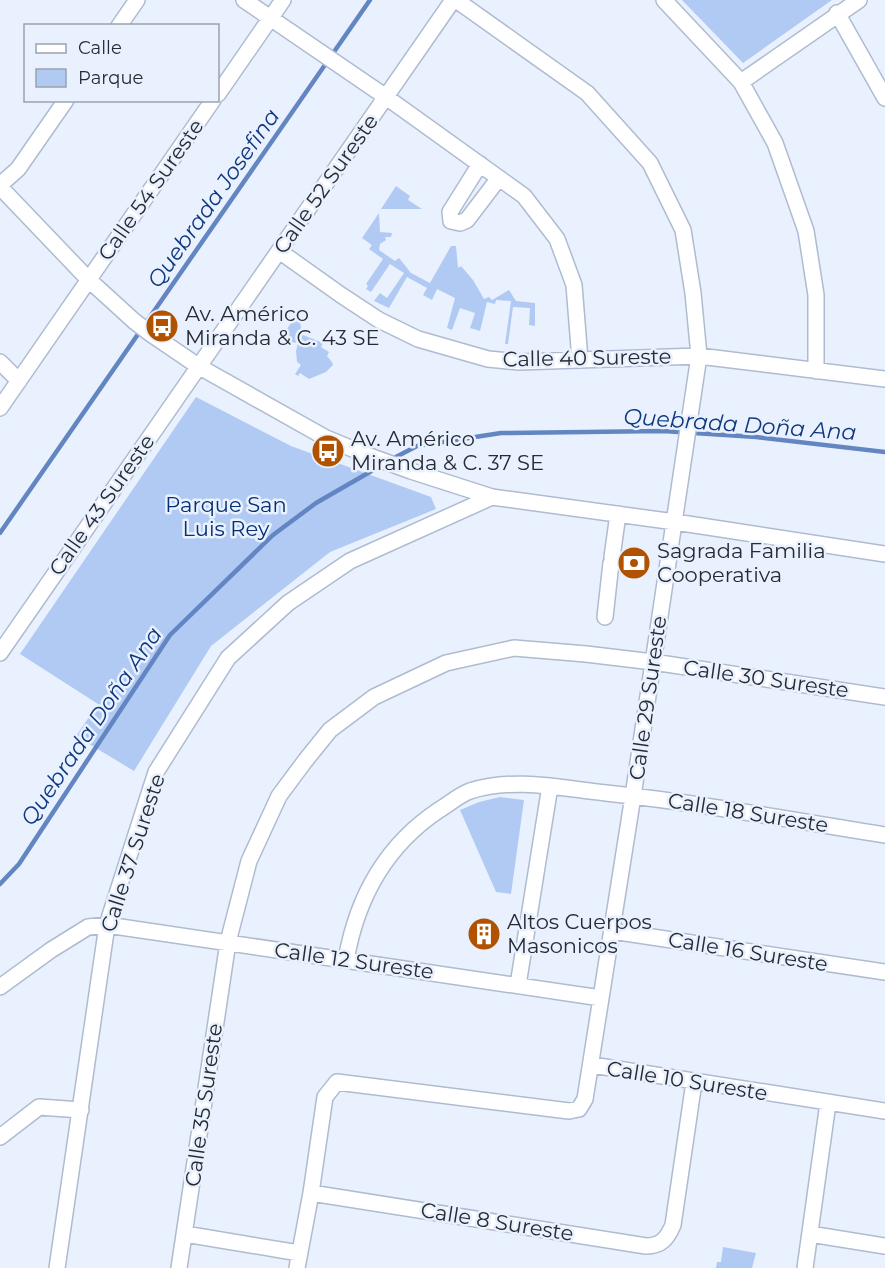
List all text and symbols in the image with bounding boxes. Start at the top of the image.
legend [24,24,219,102]
text: Calle [78,37,122,59]
text: Parque [78,67,144,89]
water label: Quebrada Josefina [141,104,285,293]
street label: Calle 52 Sureste [268,109,383,258]
street label: Calle 54 Sureste [93,114,209,265]
place label: Av. Américo Miranda & C. 43 SE [185,301,380,350]
bus stop icon: Av. Américo Miranda & C. 43 SE [144,308,180,344]
street label: Calle 40 Sureste [502,344,672,371]
water label: Quebrada Doña Ana [623,403,857,446]
place label: Av. Américo Miranda & C. 37 SE [351,426,544,475]
street label: Calle 43 Sureste [44,429,160,580]
bus stop icon: Av. Américo Miranda & C. 37 SE [310,433,346,469]
park label: Parque San Luis Rey [165,492,287,541]
place label: Sagrada Familia Cooperativa [657,538,826,587]
bank icon: Sagrada Familia Cooperativa [616,545,652,581]
street label: Calle 29 Sureste [624,614,671,782]
water label: Quebrada Doña Ana [15,622,168,831]
street label: Calle 30 Sureste [682,655,850,702]
street label: Calle 37 Sureste [95,771,170,935]
street label: Calle 18 Sureste [666,787,830,838]
place label: Altos Cuerpos Masonicos [507,909,652,958]
building icon: Altos Cuerpos Masonicos [466,916,502,952]
street label: Calle 16 Sureste [666,927,830,976]
street label: Calle 12 Sureste [273,937,435,984]
street label: Calle 35 Sureste [180,1022,227,1188]
street label: Calle 10 Sureste [605,1055,769,1106]
street label: Calle 8 Sureste [419,1197,575,1246]

